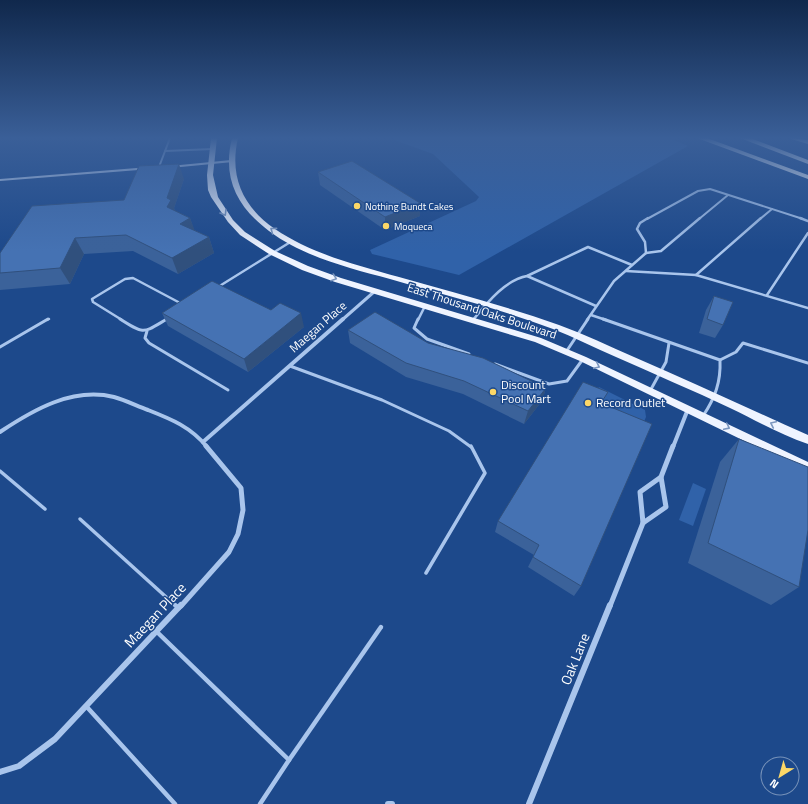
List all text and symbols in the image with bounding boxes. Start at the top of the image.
place label: Nothing Bundt Cakes [365,199,454,214]
marker: Nothing Bundt Cakes [352,201,362,211]
one-way arrow [219,209,227,216]
place label: Moqueca [394,219,433,234]
marker: Moqueca [381,221,391,231]
one-way arrow [270,227,277,235]
one-way arrow [330,274,337,282]
street label: East Thousand Oaks Boulevard [405,277,559,344]
street label: Maegan Place [285,296,351,357]
one-way arrow [593,361,600,369]
place label: Discount Pool Mart [501,375,551,408]
marker: Discount Pool Mart [488,387,498,397]
place label: Record Outlet [596,393,666,412]
marker: Record Outlet [583,398,593,408]
one-way arrow [769,421,777,429]
one-way arrow [723,422,730,430]
street label: Maegan Place [119,577,190,652]
street label: Oak Lane [555,630,594,688]
north arrow [760,756,800,796]
text: N [766,775,782,793]

